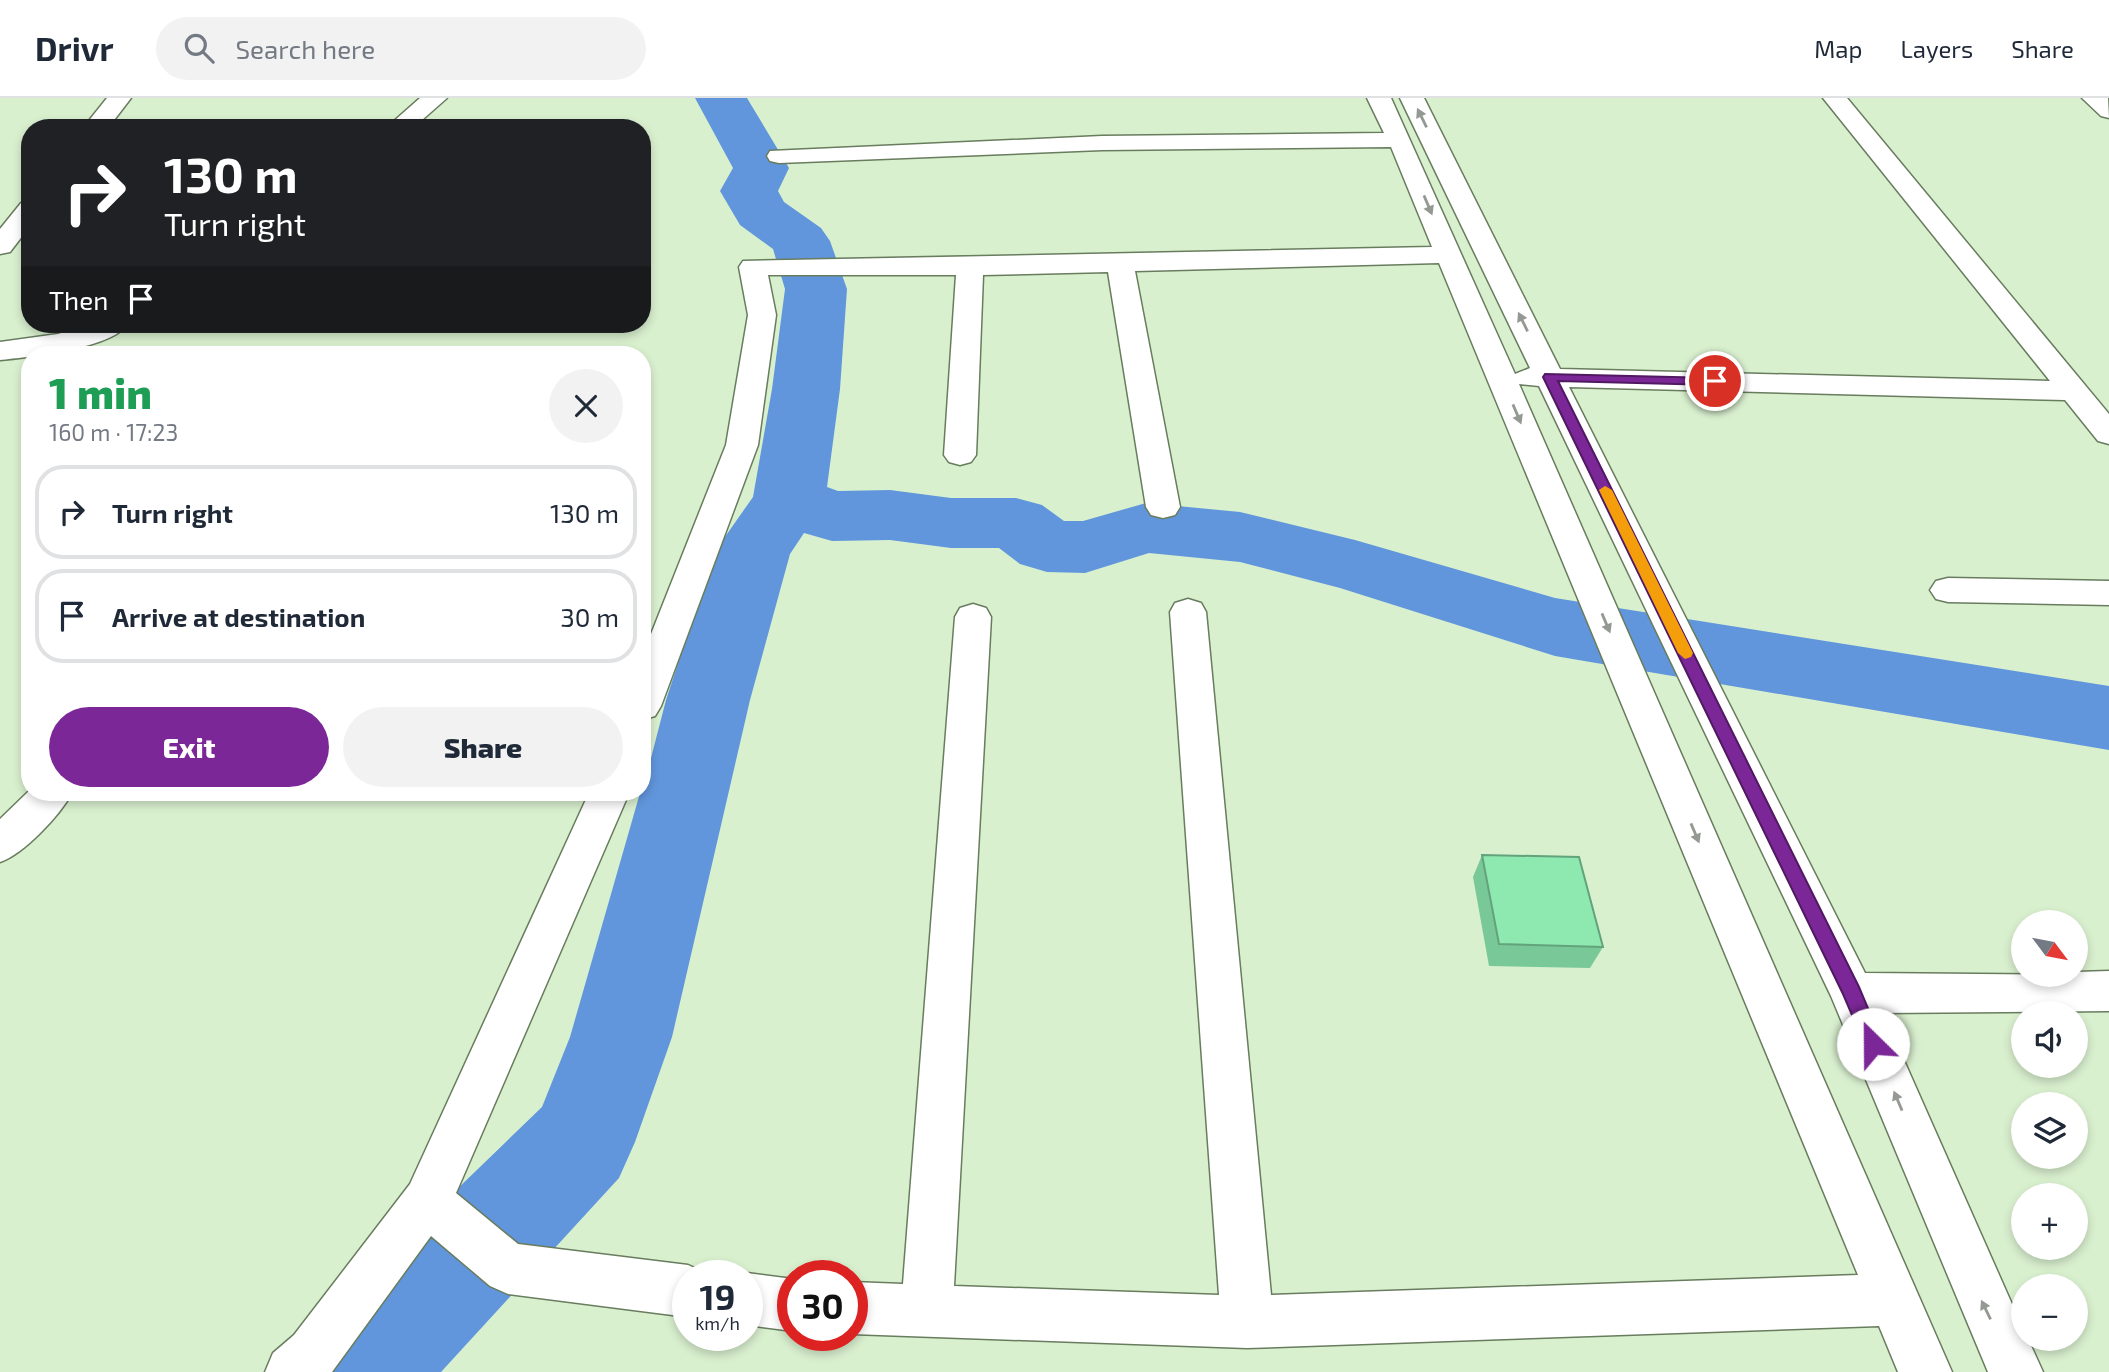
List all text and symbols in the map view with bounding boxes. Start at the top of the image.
search box [156,17,646,80]
text: Drivr [35,28,114,68]
icon: search [180,29,218,67]
text: Search here [236,33,375,64]
text: Map [1814,34,1862,63]
text: Layers [1900,34,1973,63]
text: Share [2011,34,2074,63]
one-way arrow [1416,108,1428,128]
text: 130 m [164,144,298,203]
icon: right [49,147,140,238]
one-way arrow [1423,194,1434,215]
text: Turn right [164,204,306,242]
icon: arrive [122,280,160,318]
text: Then [49,284,108,315]
one-way arrow [1517,312,1528,332]
pin [1685,351,1745,411]
icon: arrive [1696,362,1734,400]
text: 1 min [49,367,152,417]
button: close [549,369,623,443]
one-way arrow [1511,404,1523,424]
text: 160 m · 17:23 [49,418,178,446]
icon: right [53,493,91,531]
text: Turn right [112,497,233,528]
text: 130 m [550,497,619,528]
icon: arrive [53,597,91,635]
text: Arrive at destination [112,601,365,632]
text: 30 m [560,601,619,632]
one-way arrow [1601,613,1612,634]
button: Exit [49,707,329,787]
button: Share [343,707,623,787]
one-way arrow [1690,822,1701,843]
north arrow [2011,910,2088,987]
map controls [2011,910,2088,1351]
button: sound [2011,1001,2088,1078]
position arrow [1836,1007,1910,1081]
one-way arrow [1892,1090,1903,1111]
button: layers [2011,1092,2088,1169]
button: + [2011,1183,2088,1260]
speed limit sign: 30 [777,1260,868,1351]
button: − [2011,1274,2088,1351]
text: 19 [700,1275,735,1317]
one-way arrow [1981,1300,1992,1321]
text: km/h [695,1312,740,1334]

